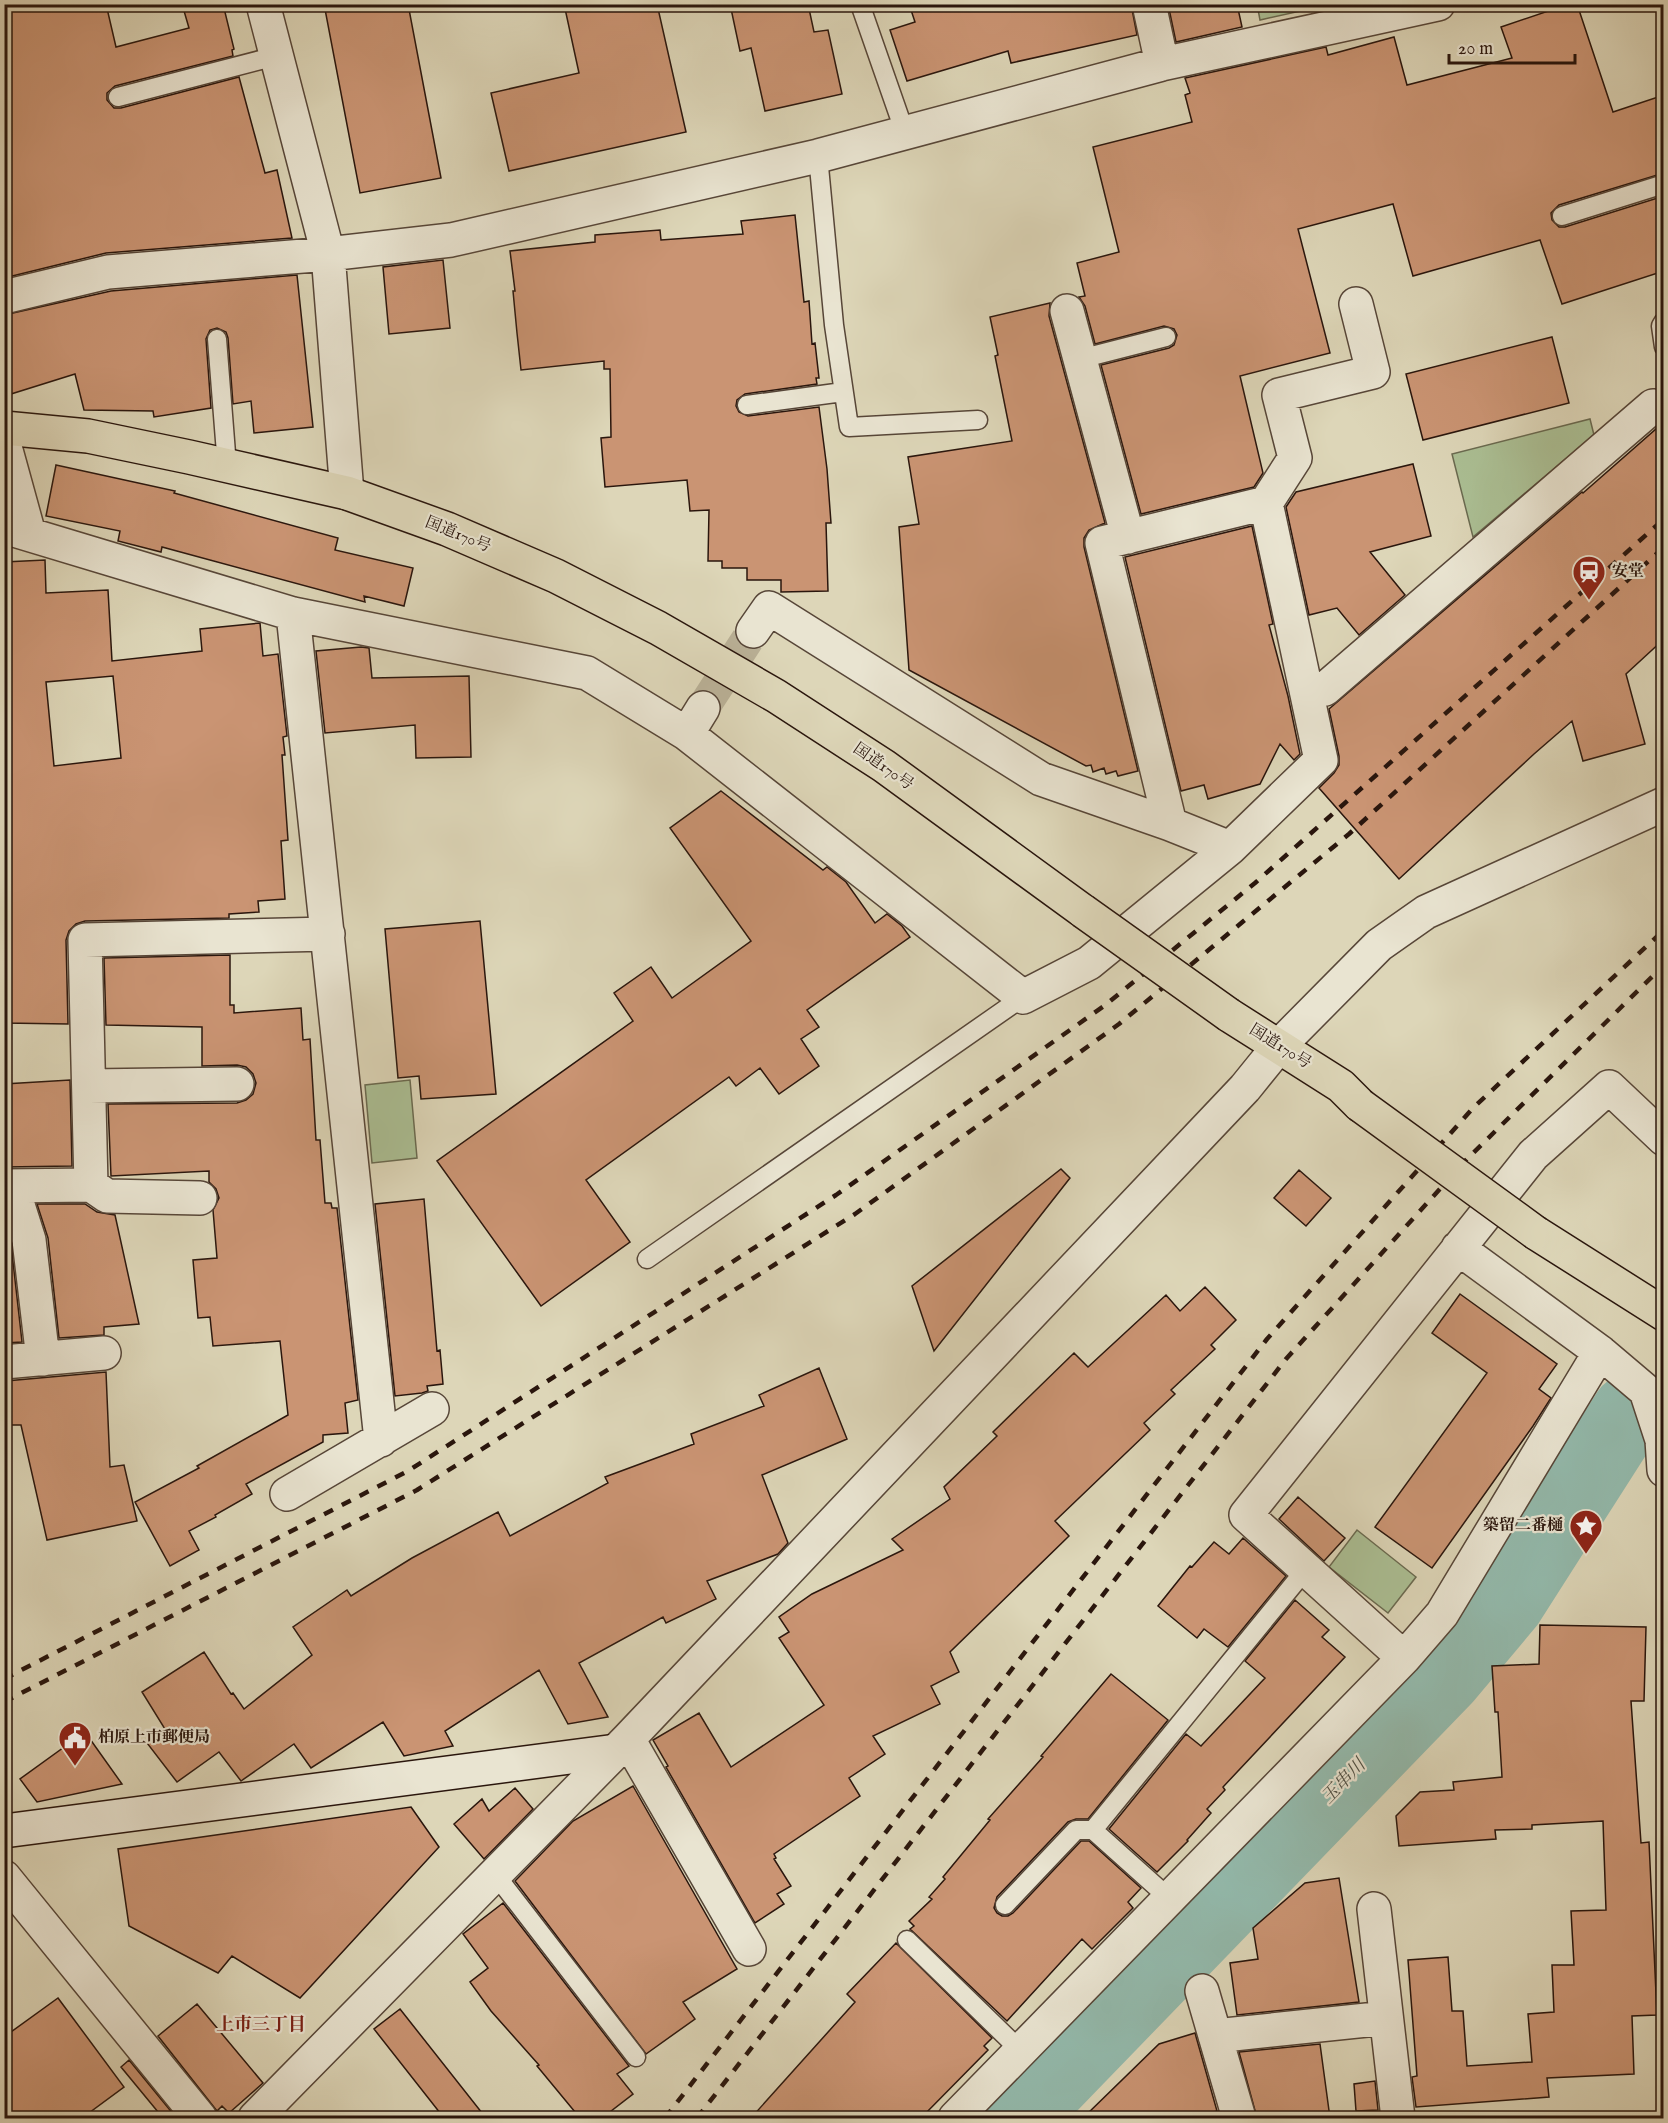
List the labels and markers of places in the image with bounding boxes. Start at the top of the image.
station icon: 安堂 [1571,554,1607,601]
place label: 安堂 [1612,562,1644,582]
place icon: 築留二番樋 [1568,1508,1604,1555]
place label: 築留二番樋 [1483,1516,1563,1536]
public building icon: 柏原上市郵便局 [57,1720,93,1767]
place label: 柏原上市郵便局 [98,1728,210,1748]

